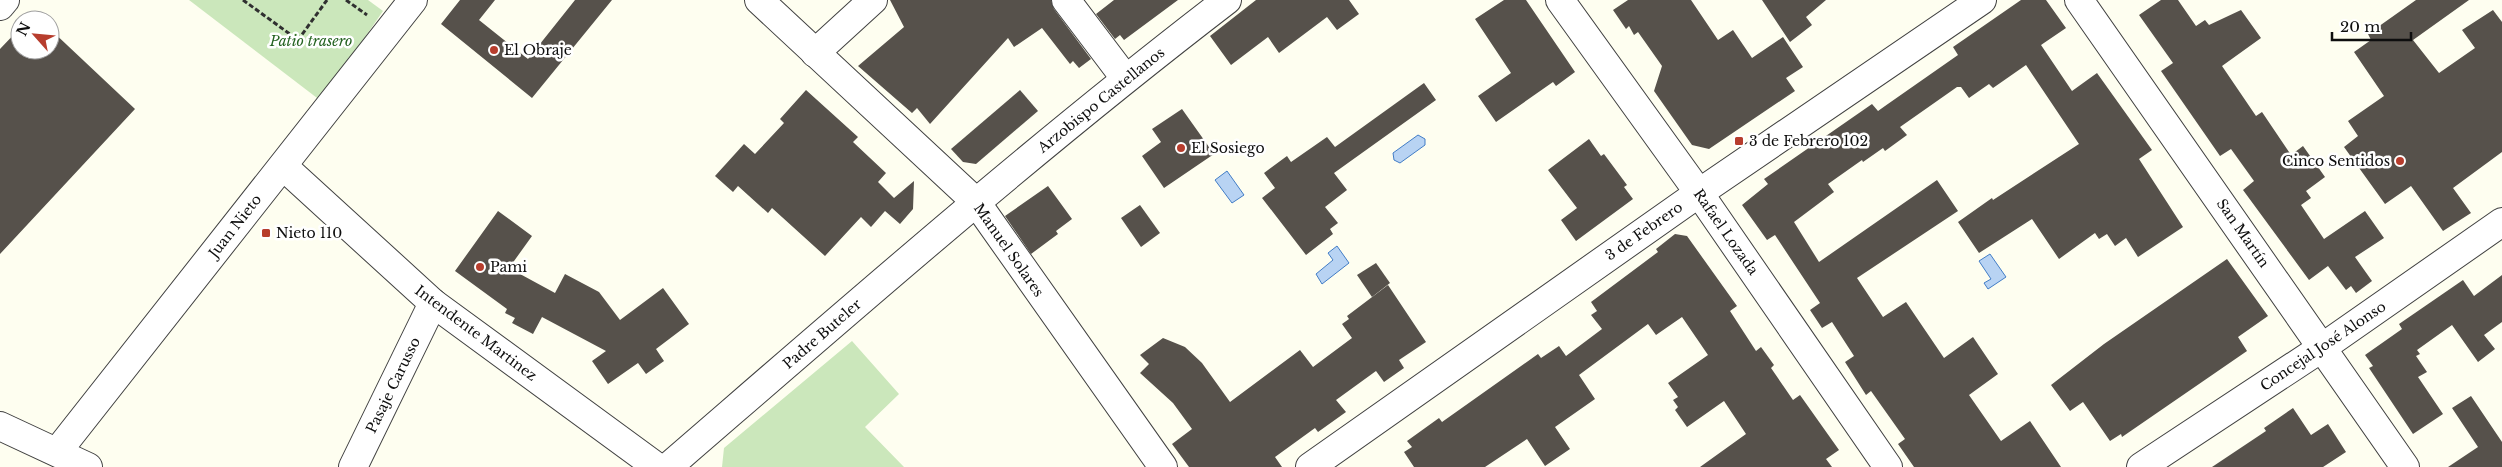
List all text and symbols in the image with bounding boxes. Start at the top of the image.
north arrow [10,10,60,60]
scale bar [2332,10,2411,42]
text: 20 m [2340,17,2380,36]
text: N [12,19,34,39]
park label: Patio trasero [269,32,352,50]
place label: El Obraje [504,41,572,59]
street label: Arzobispo Castellanos [1033,43,1168,157]
marker: El Obraje [488,44,500,56]
place label: 3 de Febrero 102 [1749,132,1868,150]
marker: 3 de Febrero 102 [1733,135,1745,147]
place label: El Sosiego [1191,139,1265,157]
marker: El Sosiego [1175,142,1187,154]
place label: Cinco Sentidos [2282,152,2390,170]
marker: Cinco Sentidos [2394,155,2406,167]
street label: Rafael Lozada [1690,186,1762,279]
street label: Juan Nieto [203,191,265,263]
street label: San Martín [2213,195,2273,271]
street label: 3 de Febrero [1602,198,1686,264]
street label: Manuel Solares [970,200,1048,300]
place label: Nieto 110 [276,224,342,242]
marker: Nieto 110 [260,227,272,239]
place label: Pami [490,258,527,276]
marker: Pami [474,261,486,273]
street label: Intendente Martinez [411,281,541,385]
street label: Padre Buteler [779,295,865,373]
street label: Concejal José Alonso [2257,297,2389,395]
street label: Pasaje Carusso [362,334,424,436]

